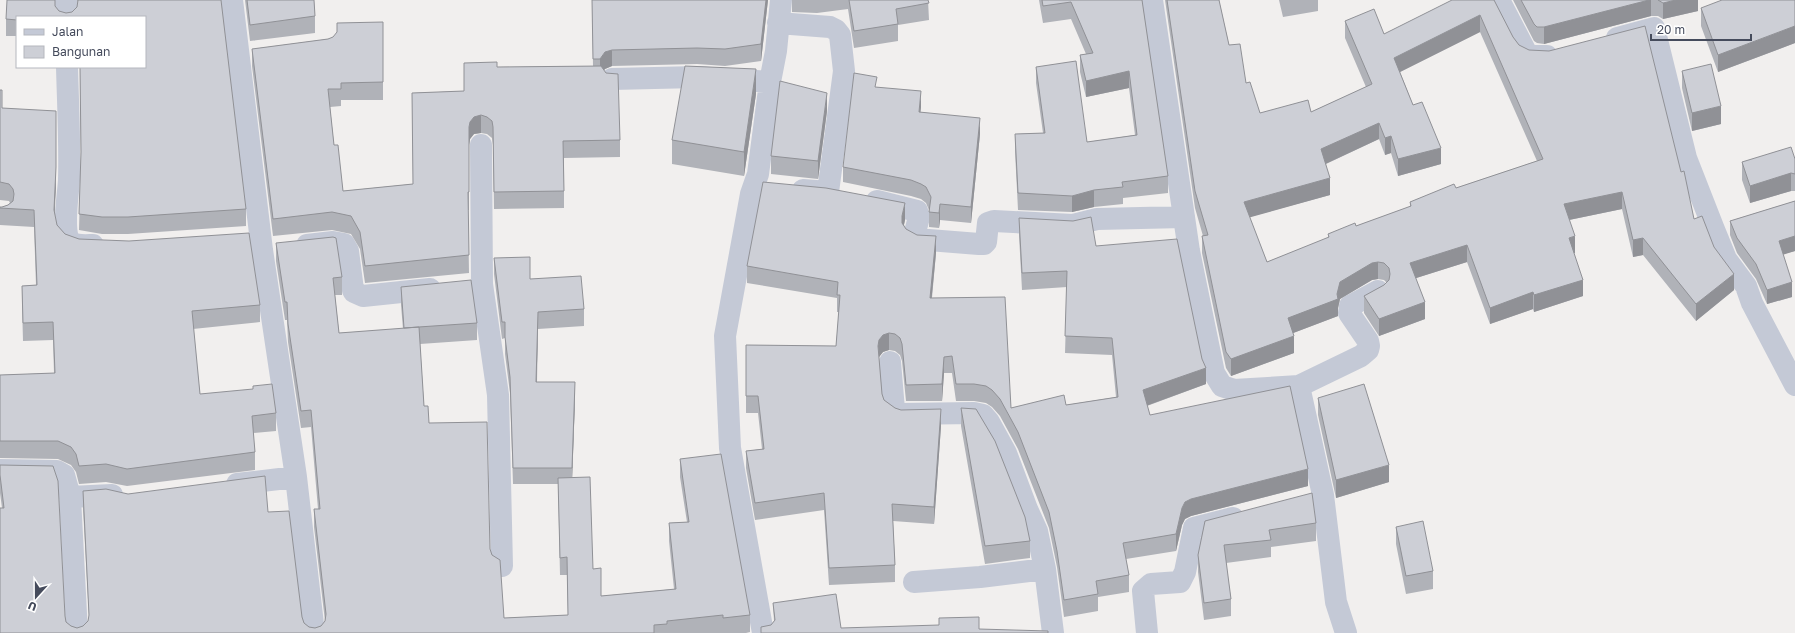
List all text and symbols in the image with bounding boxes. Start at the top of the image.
legend [16,16,146,68]
scale bar [1651,16,1751,42]
text: 20 m [1657,22,1685,37]
text: Jalan [52,24,83,39]
text: Bangunan [52,44,110,59]
north arrow [16,577,56,617]
text: U [26,599,38,614]

